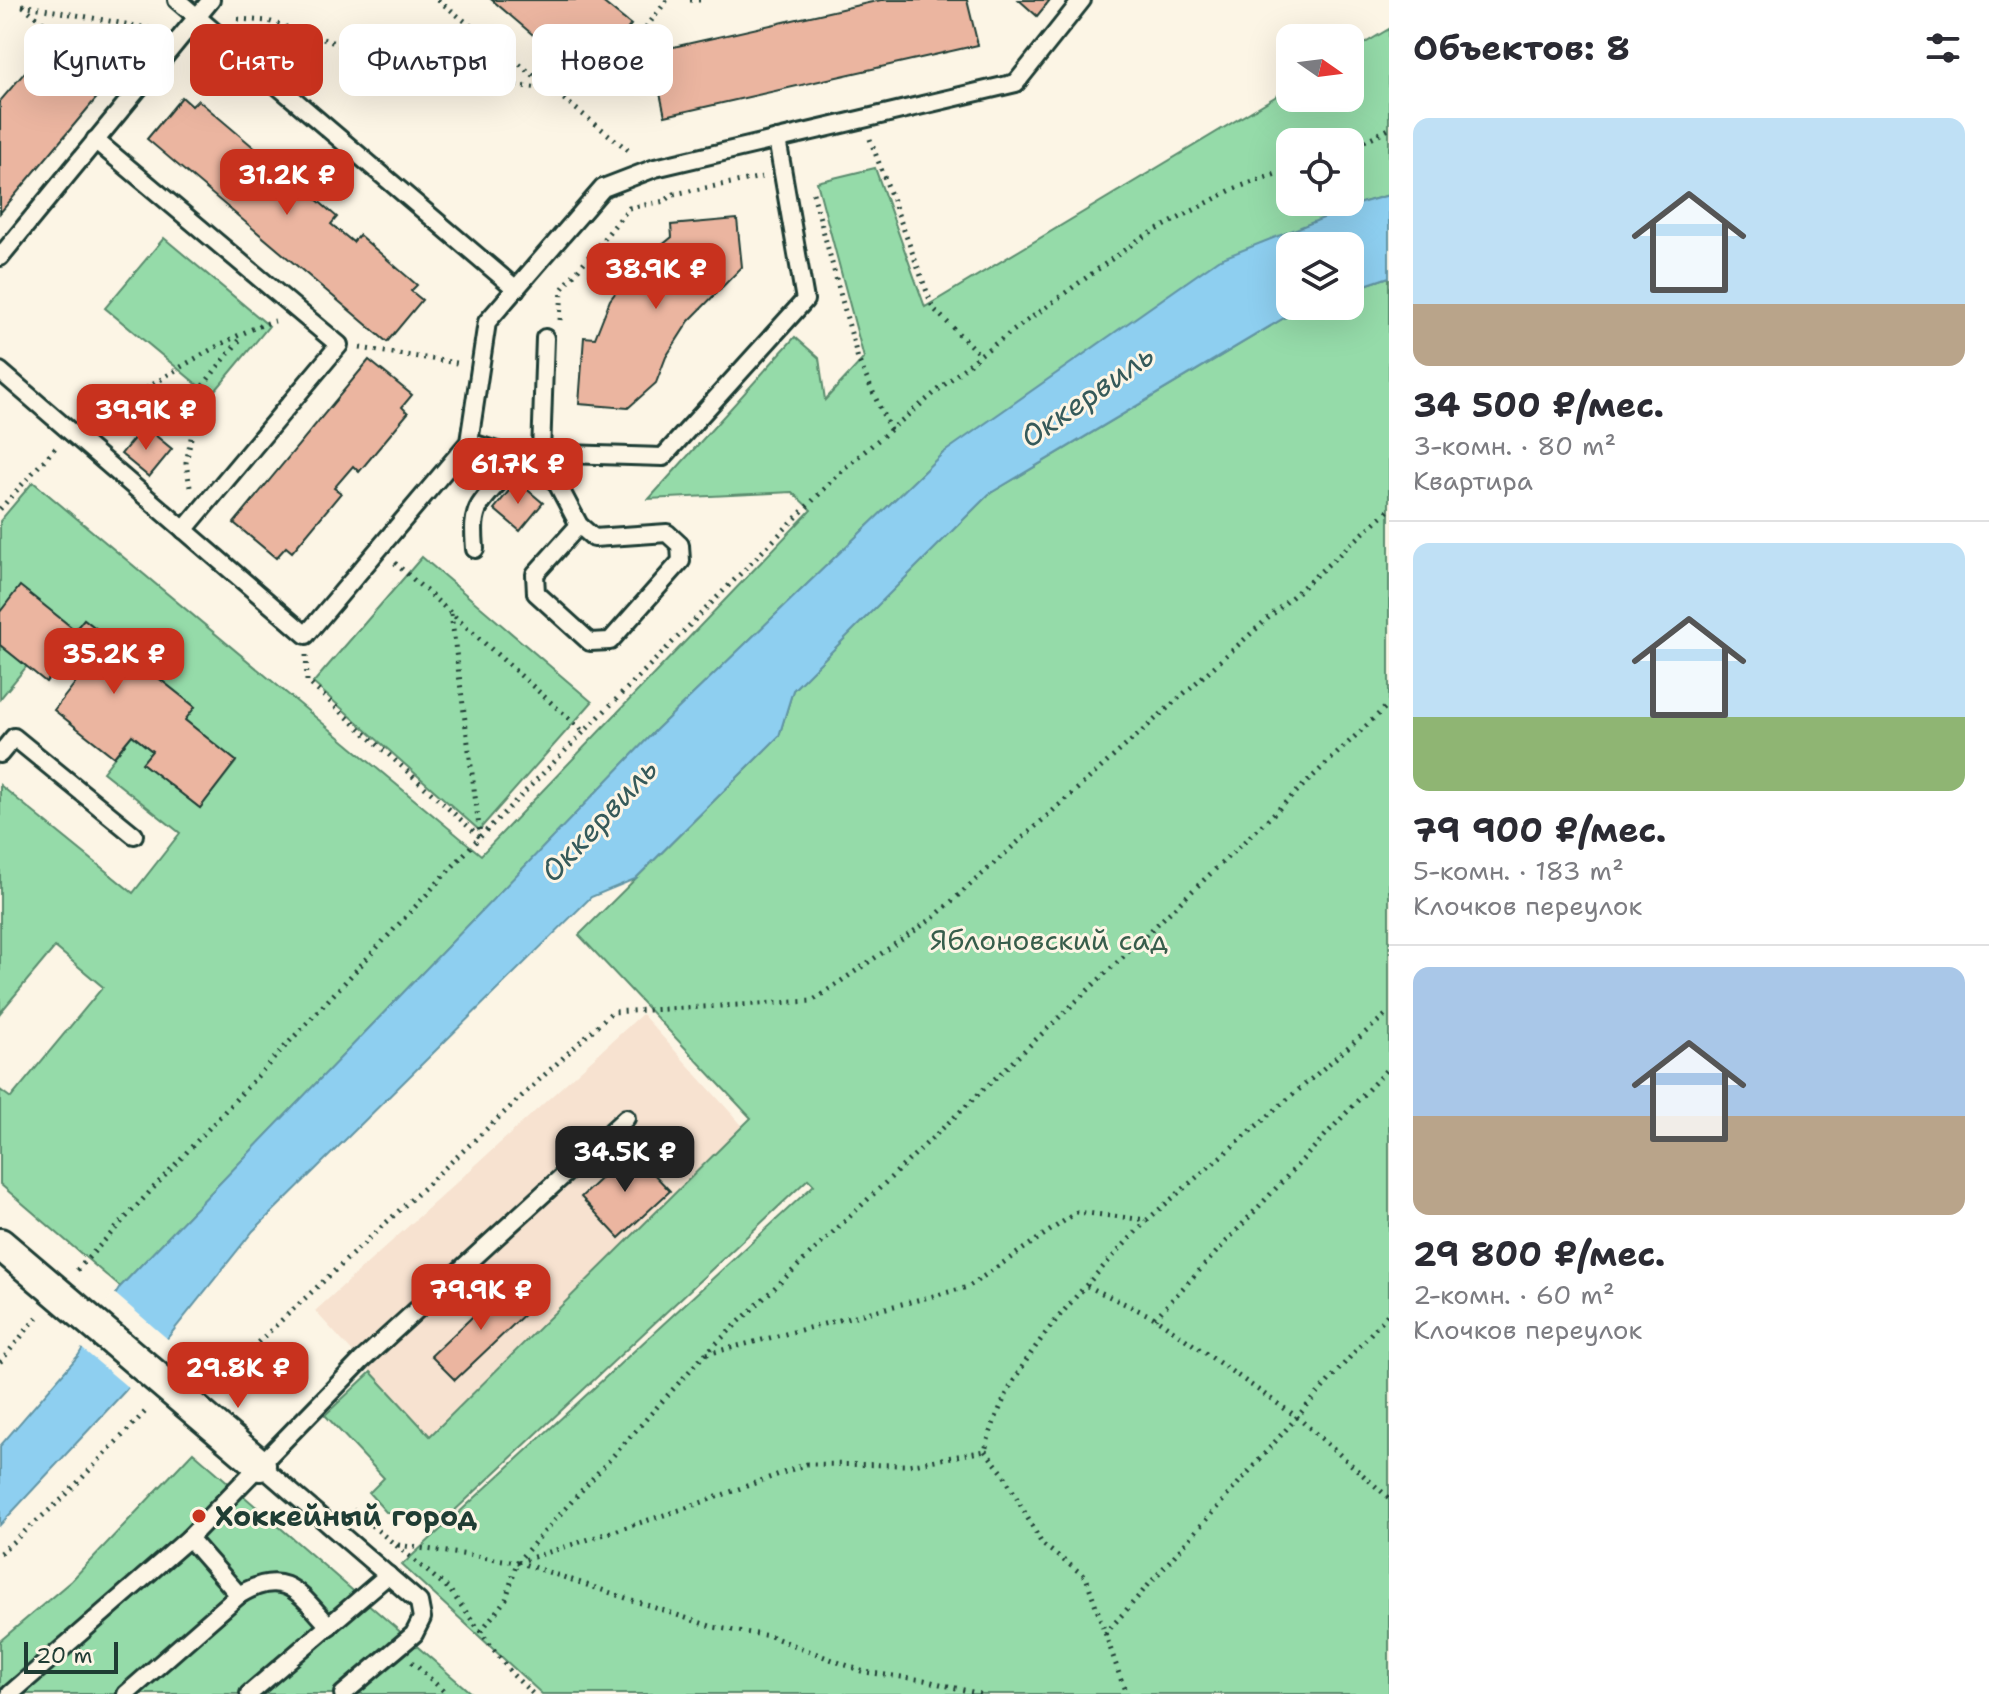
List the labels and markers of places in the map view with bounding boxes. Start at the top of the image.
pin: 31.2K ₽ [213,149,361,217]
pin: 38.9K ₽ [582,243,730,311]
pin: 39.9K ₽ [72,384,220,452]
pin: 61.7K ₽ [444,438,592,506]
pin: 35.2K ₽ [40,628,188,696]
pin: 34.5K ₽ [551,1126,699,1194]
pin: 79.9K ₽ [407,1264,555,1332]
pin: 29.8K ₽ [164,1342,312,1410]
place label: Хоккейный город [215,1497,477,1535]
marker: Хоккейный город [190,1507,208,1525]

